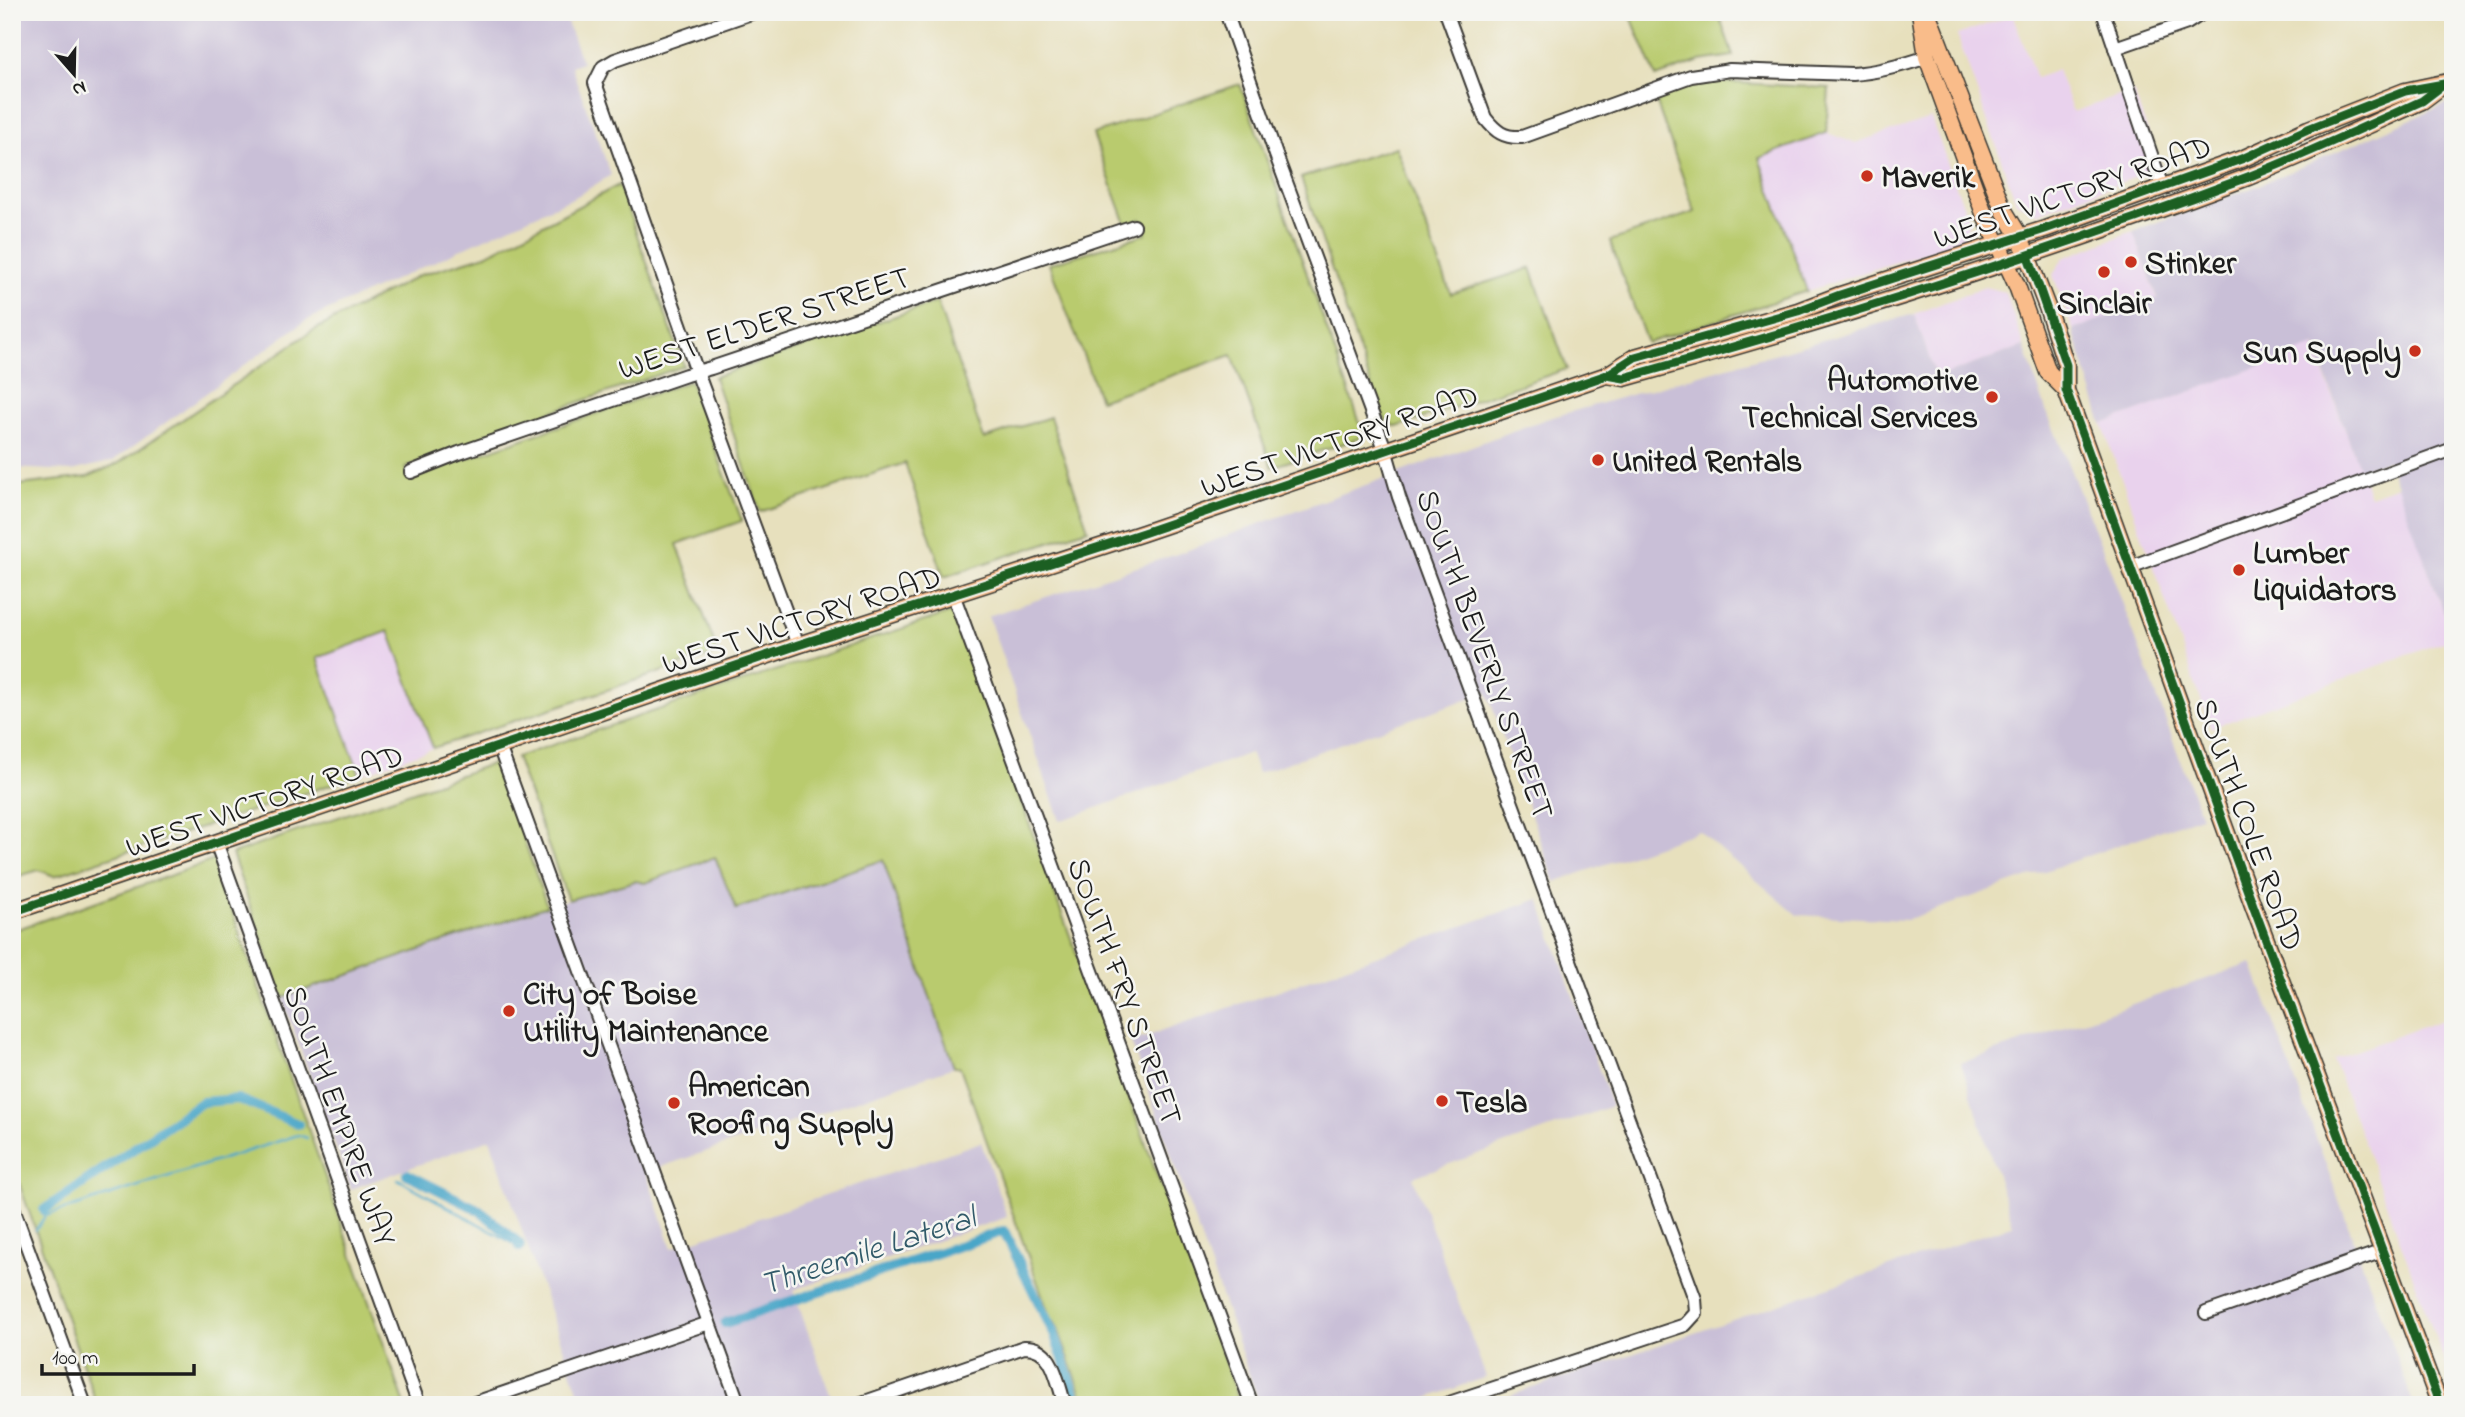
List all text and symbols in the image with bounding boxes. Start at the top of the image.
north arrow [38,38,108,108]
text: N [68,73,90,103]
street label: WEST VICTORY ROAD [1928,125,2218,264]
place label: Maverik [1881,156,1976,203]
marker: Maverik [1859,168,1875,184]
place label: Stinker [2145,242,2237,289]
marker: Stinker [2123,254,2139,270]
street label: WEST ELDER STREET [613,256,917,395]
marker: Sinclair [2096,264,2112,280]
place label: Sinclair [2057,282,2152,329]
place label: Sun Supply [2243,331,2401,379]
marker: Sun Supply [2407,343,2423,359]
place label: Automotive Technical Services [1742,359,1980,443]
street label: WEST VICTORY ROAD [1195,374,1485,513]
marker: Automotive Technical Services [1984,389,2000,405]
place label: United Rentals [1612,440,1802,487]
marker: United Rentals [1590,452,1606,468]
street label: SOUTH BEVERLY STREET [1401,484,1564,827]
place label: Lumber Liquidators [2253,532,2397,616]
street label: WEST VICTORY ROAD [656,555,948,690]
marker: Lumber Liquidators [2231,562,2247,578]
street label: SOUTH COLE ROAD [2179,692,2314,958]
street label: WEST VICTORY ROAD [120,734,410,873]
street label: SOUTH FRY STREET [1052,852,1193,1133]
place label: City of Boise Utility Maintenance [523,973,770,1058]
street label: SOUTH EMPIRE WAY [269,979,407,1253]
marker: City of Boise Utility Maintenance [501,1003,517,1019]
place label: American Roofing Supply [688,1065,894,1150]
place label: Tesla [1456,1081,1528,1128]
marker: Tesla [1434,1093,1450,1109]
marker: American Roofing Supply [666,1095,682,1111]
water label: Threemile Lateral [754,1194,985,1310]
scale bar [42,1333,194,1377]
text: 100 m [52,1344,98,1374]

